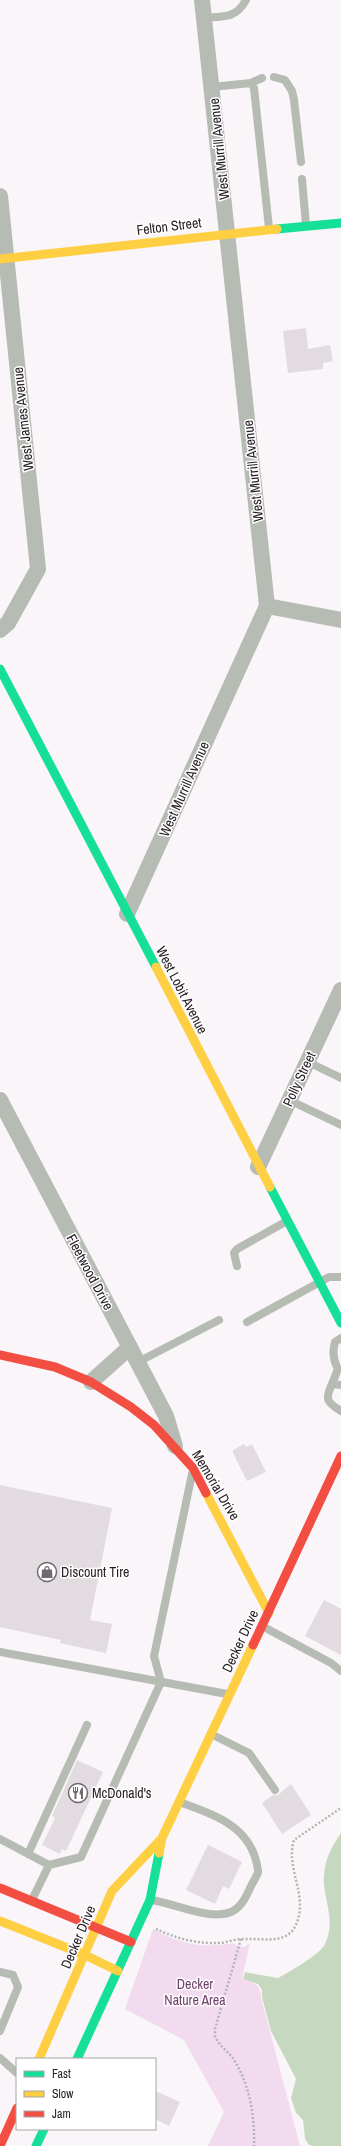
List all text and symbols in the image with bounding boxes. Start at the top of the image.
street label: West Murrill Avenue [205,97,233,201]
street label: Felton Street [136,213,202,239]
street label: West James Avenue [9,366,37,472]
street label: West Murrill Avenue [239,419,267,523]
street label: West Murrill Avenue [155,739,213,839]
street label: West Lobit Avenue [152,943,212,1037]
street label: Polly Street [278,1049,320,1109]
street label: Fleetwood Drive [62,1231,118,1313]
street label: Memorial Drive [188,1447,244,1523]
shop icon: Discount Tire [36,1561,58,1583]
place label: Discount Tire [61,1563,129,1581]
street label: Decker Drive [218,1607,262,1675]
restaurant icon: McDonald's [67,1782,89,1804]
place label: McDonald's [92,1784,152,1802]
street label: Decker Drive [57,1903,99,1971]
park label: Decker Nature Area [164,1975,226,2009]
legend [16,2058,156,2130]
text: Fast [52,2066,71,2082]
text: Slow [52,2086,74,2102]
text: Jam [52,2106,71,2122]

